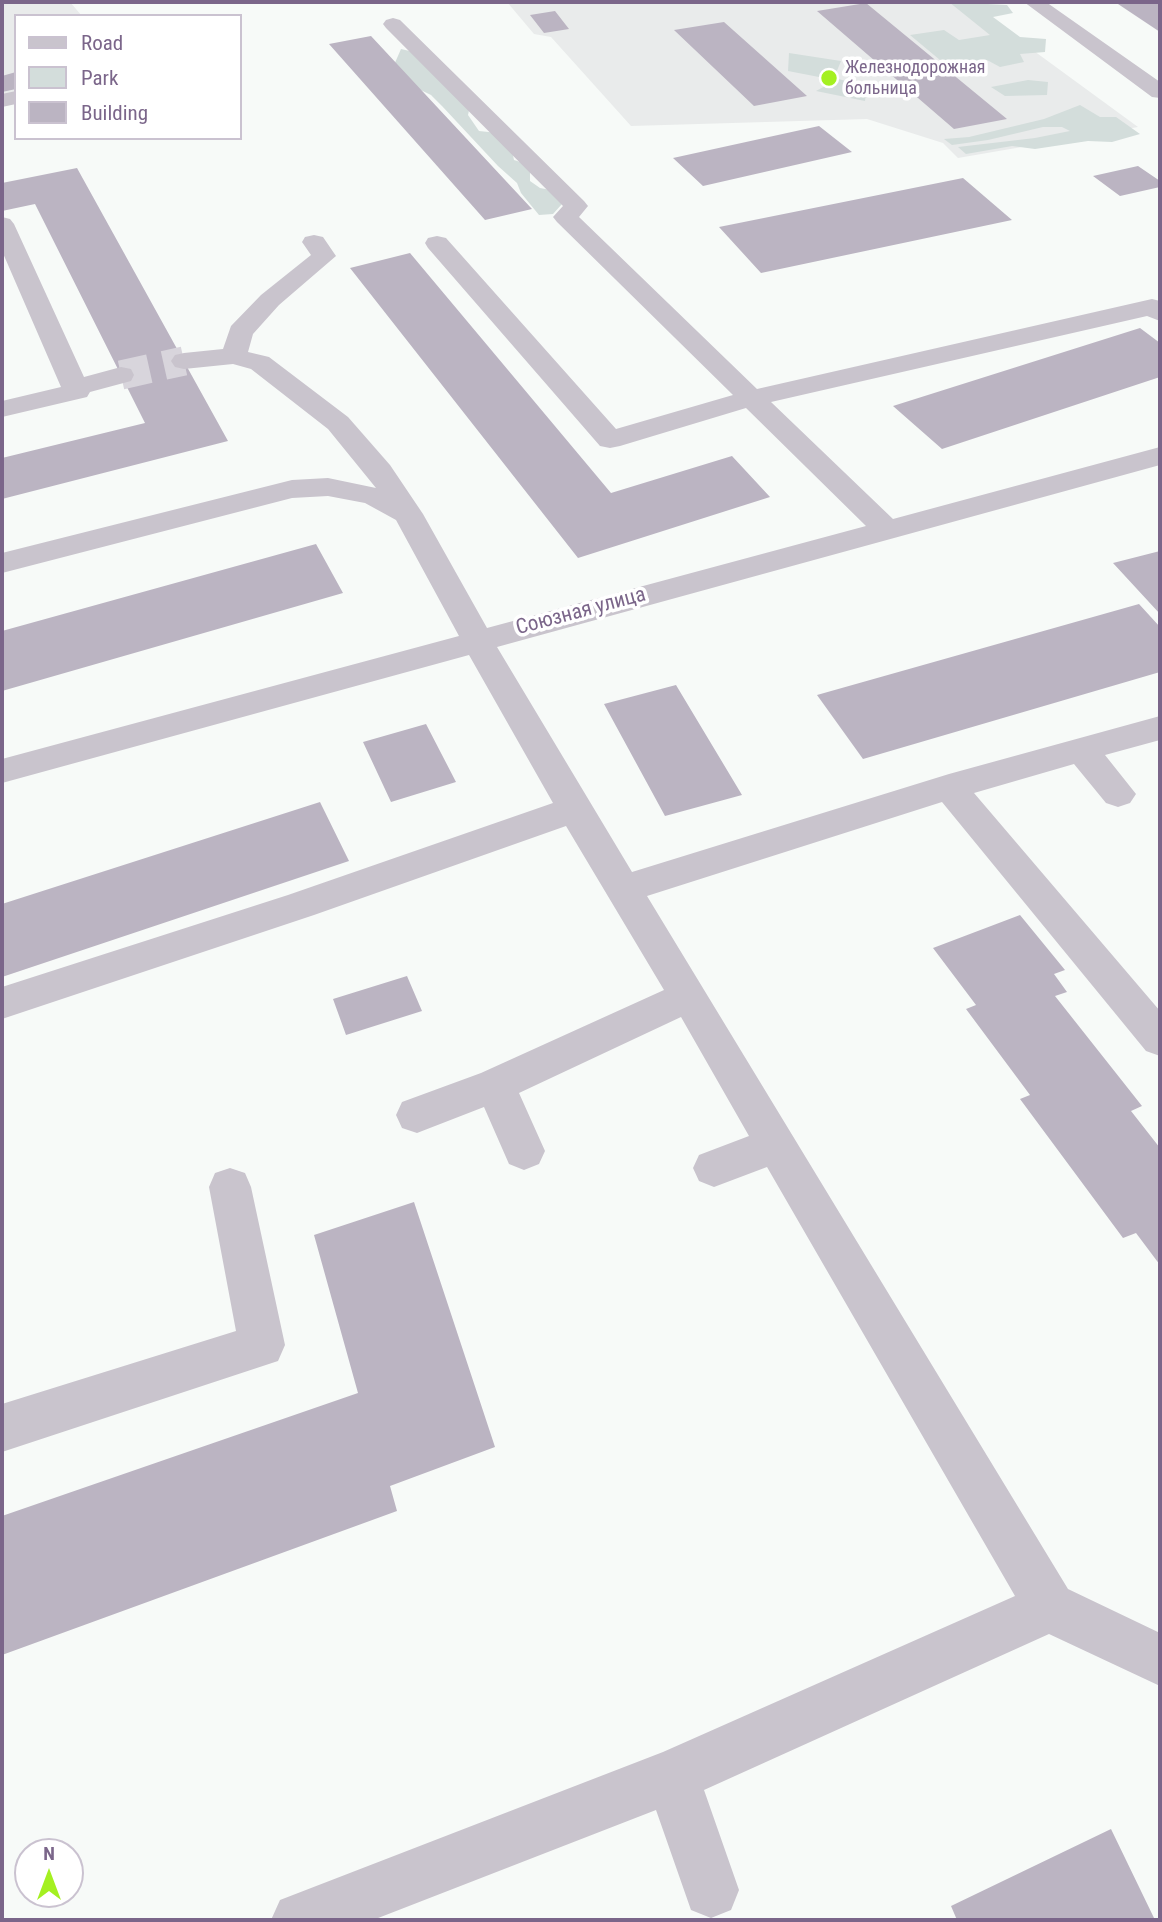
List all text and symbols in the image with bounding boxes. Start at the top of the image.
legend [14,14,242,140]
text: Road [81,31,123,55]
place label: Железнодорожная больница [845,57,985,100]
text: Park [81,66,118,90]
marker: Железнодорожная больница [819,68,839,88]
text: Building [81,101,148,125]
street label: Союзная улица [513,583,649,641]
north arrow [14,1838,84,1908]
text: N [43,1842,55,1865]

